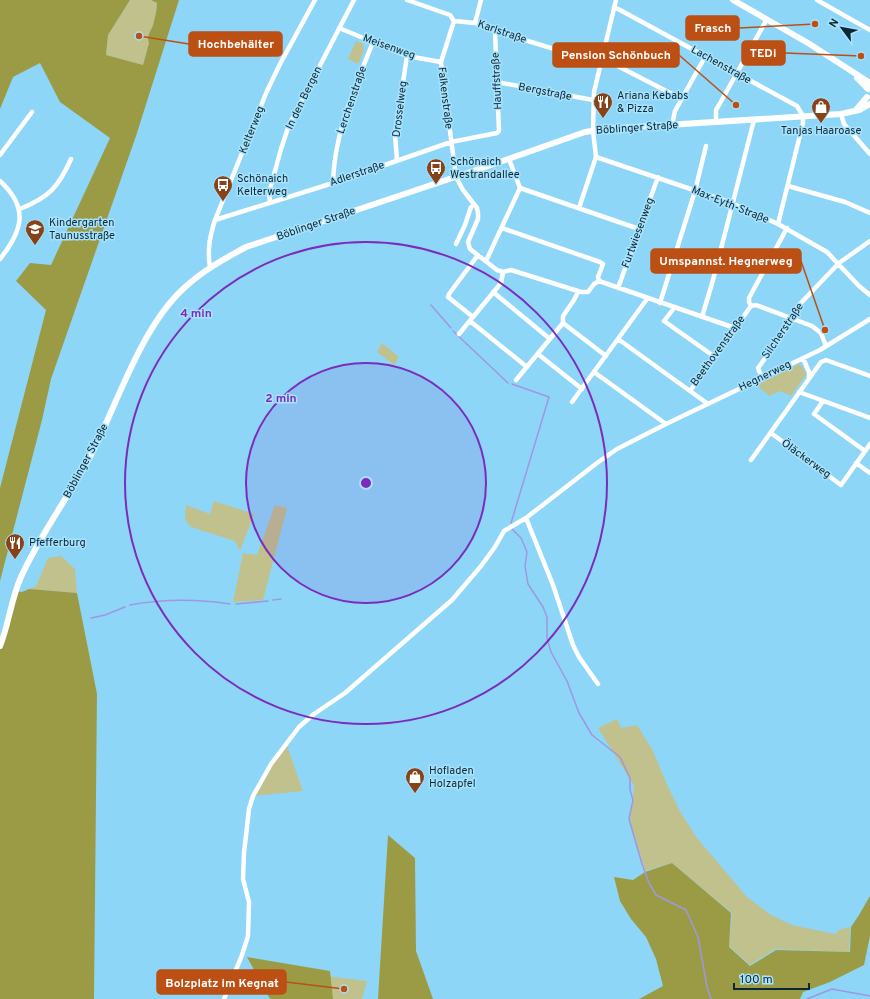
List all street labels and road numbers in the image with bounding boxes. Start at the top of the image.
street label: Karlstraße [476,17,528,47]
street label: Meisenweg [361,31,417,63]
street label: Lachenstraße [688,43,754,87]
street label: Hauffstraße [489,52,505,110]
street label: In den Bergen [283,64,325,132]
street label: Lerchenstraße [334,64,370,136]
street label: Falkenstraße [434,66,456,130]
street label: Drosselweg [390,80,410,138]
street label: Bergstraße [517,80,573,104]
street label: Kelterweg [236,104,268,156]
street label: Böblinger Straße [595,118,679,138]
street label: Adlerstraße [328,158,386,190]
street label: Max-Eyth-Straße [689,183,771,227]
street label: Furtwiesenweg [619,196,657,270]
street label: Böblinger Straße [275,204,357,244]
street label: Silcherstraße [759,300,807,362]
street label: Beethovenstraße [688,313,748,389]
street label: Hegnerweg [736,357,794,395]
street label: Böblinger Straße [60,421,112,501]
street label: Öläckerweg [778,435,834,482]

